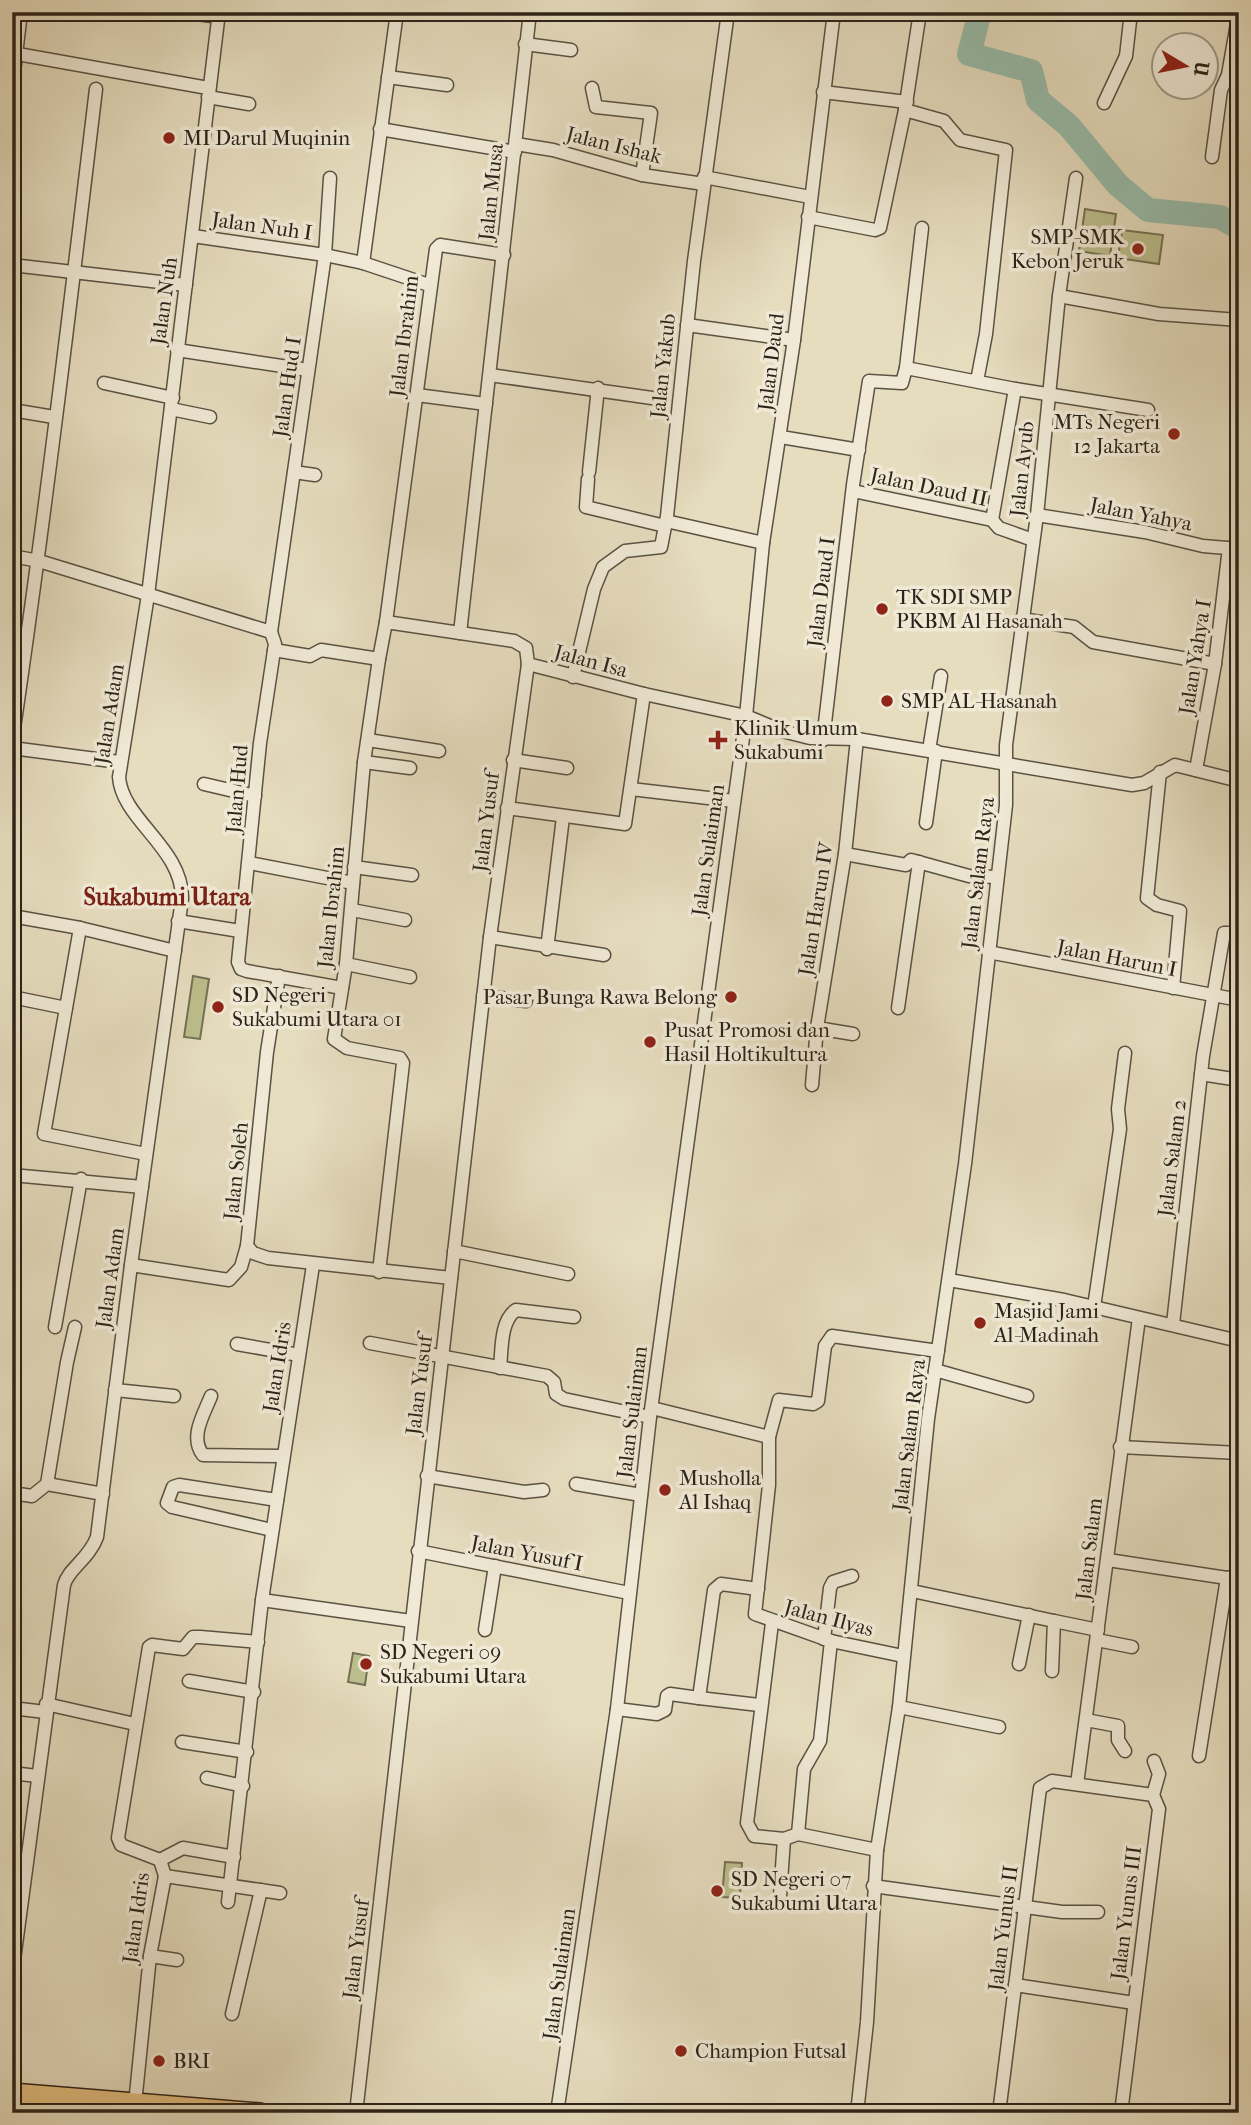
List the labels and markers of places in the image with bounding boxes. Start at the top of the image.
place label: MI Darul Muqinin [183,126,350,150]
marker: MI Darul Muqinin [161,130,177,146]
place label: SMP-SMK Kebon Jeruk [1011,225,1126,273]
marker: SMP-SMK Kebon Jeruk [1130,241,1146,257]
place label: MTs Negeri 12 Jakarta [1053,410,1160,458]
marker: MTs Negeri 12 Jakarta [1166,426,1182,442]
place label: TK SDI SMP PKBM Al Hasanah [896,585,1063,633]
marker: TK SDI SMP PKBM Al Hasanah [874,601,890,617]
place label: SMP AL-Hasanah [901,689,1058,713]
marker: SMP AL-Hasanah [879,693,895,709]
place label: Klinik Umum Sukabumi [734,716,858,764]
marker: Klinik Umum Sukabumi [708,730,728,750]
place label: SD Negeri Sukabumi Utara 01 [232,983,402,1031]
place label: Pasar Bunga Rawa Belong [483,985,718,1009]
marker: Pasar Bunga Rawa Belong [723,989,739,1005]
marker: SD Negeri Sukabumi Utara 01 [210,999,226,1015]
place label: Pusat Promosi dan Hasil Holtikultura [664,1018,830,1066]
marker: Pusat Promosi dan Hasil Holtikultura [642,1034,658,1050]
place label: Masjid Jami Al-Madinah [993,1299,1099,1347]
marker: Masjid Jami Al-Madinah [972,1315,988,1331]
place label: Musholla Al Ishaq [678,1466,761,1514]
marker: Musholla Al Ishaq [657,1482,673,1498]
place label: SD Negeri 09 Sukabumi Utara [380,1640,526,1688]
marker: SD Negeri 09 Sukabumi Utara [358,1656,374,1672]
place label: SD Negeri 07 Sukabumi Utara [731,1867,877,1915]
marker: SD Negeri 07 Sukabumi Utara [709,1883,725,1899]
place label: Champion Futsal [695,2039,847,2063]
marker: Champion Futsal [673,2043,689,2059]
place label: BRI [173,2049,210,2073]
marker: BRI [151,2053,167,2069]

